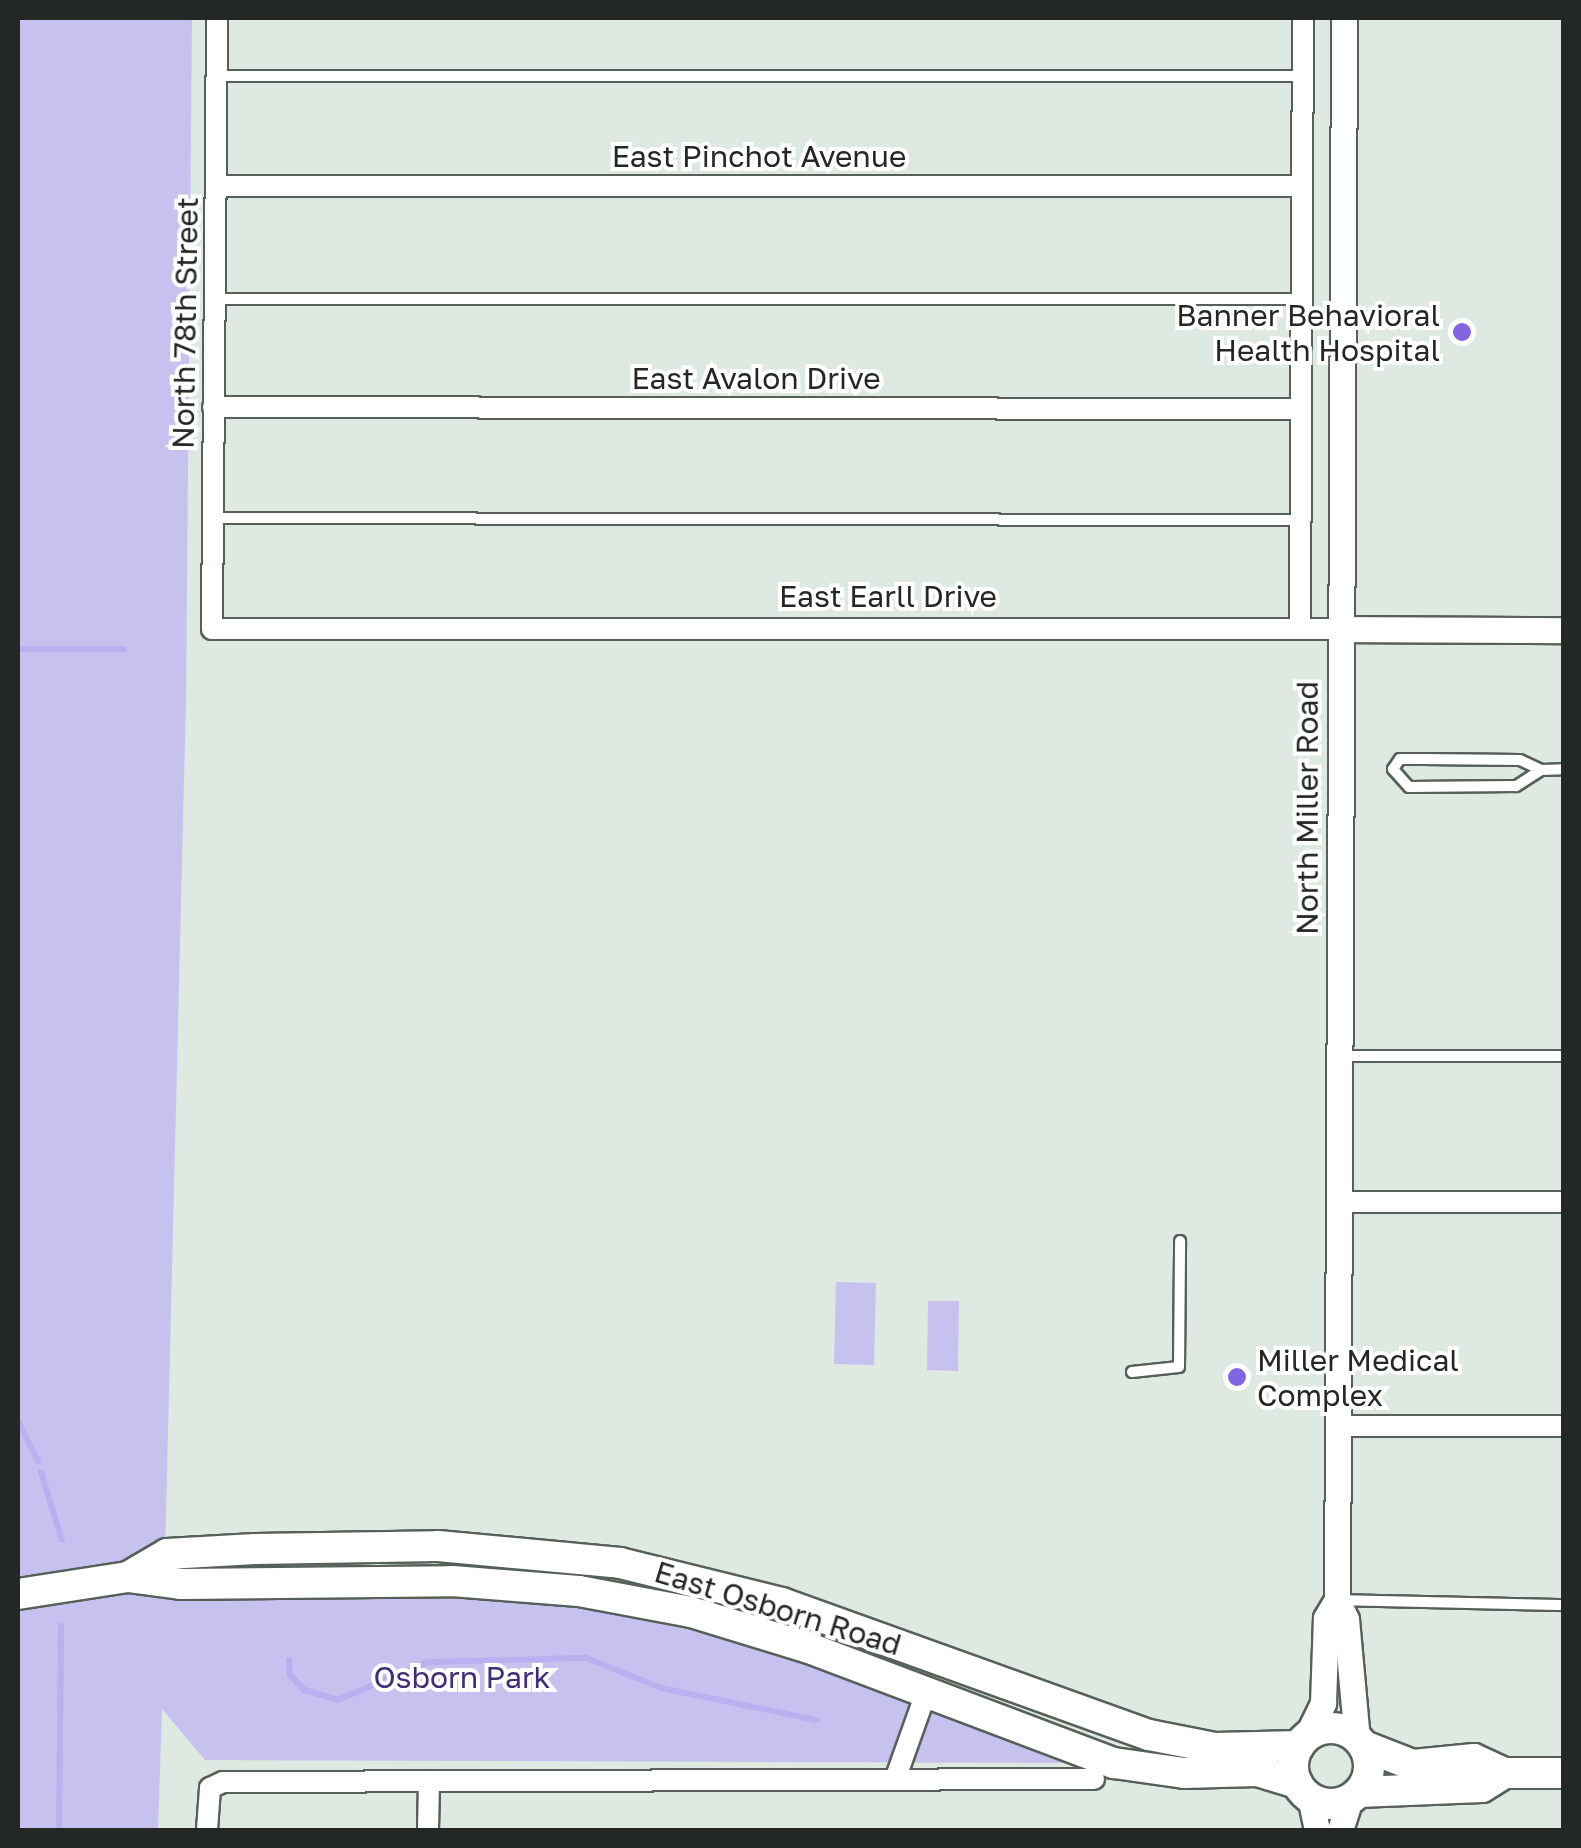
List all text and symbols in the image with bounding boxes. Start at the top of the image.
street label: East Pinchot Avenue [612,138,906,174]
street label: North 78th Street [165,197,205,449]
place label: Banner Behavioral Health Hospital [1176,297,1440,368]
marker: Banner Behavioral Health Hospital [1449,319,1475,345]
street label: East Avalon Drive [631,360,881,396]
street label: East Earll Drive [779,578,997,614]
street label: North Miller Road [1289,681,1325,935]
place label: Miller Medical Complex [1257,1342,1459,1412]
marker: Miller Medical Complex [1226,1366,1248,1388]
street label: East Osborn Road [650,1553,906,1663]
park label: Osborn Park [373,1659,551,1695]

